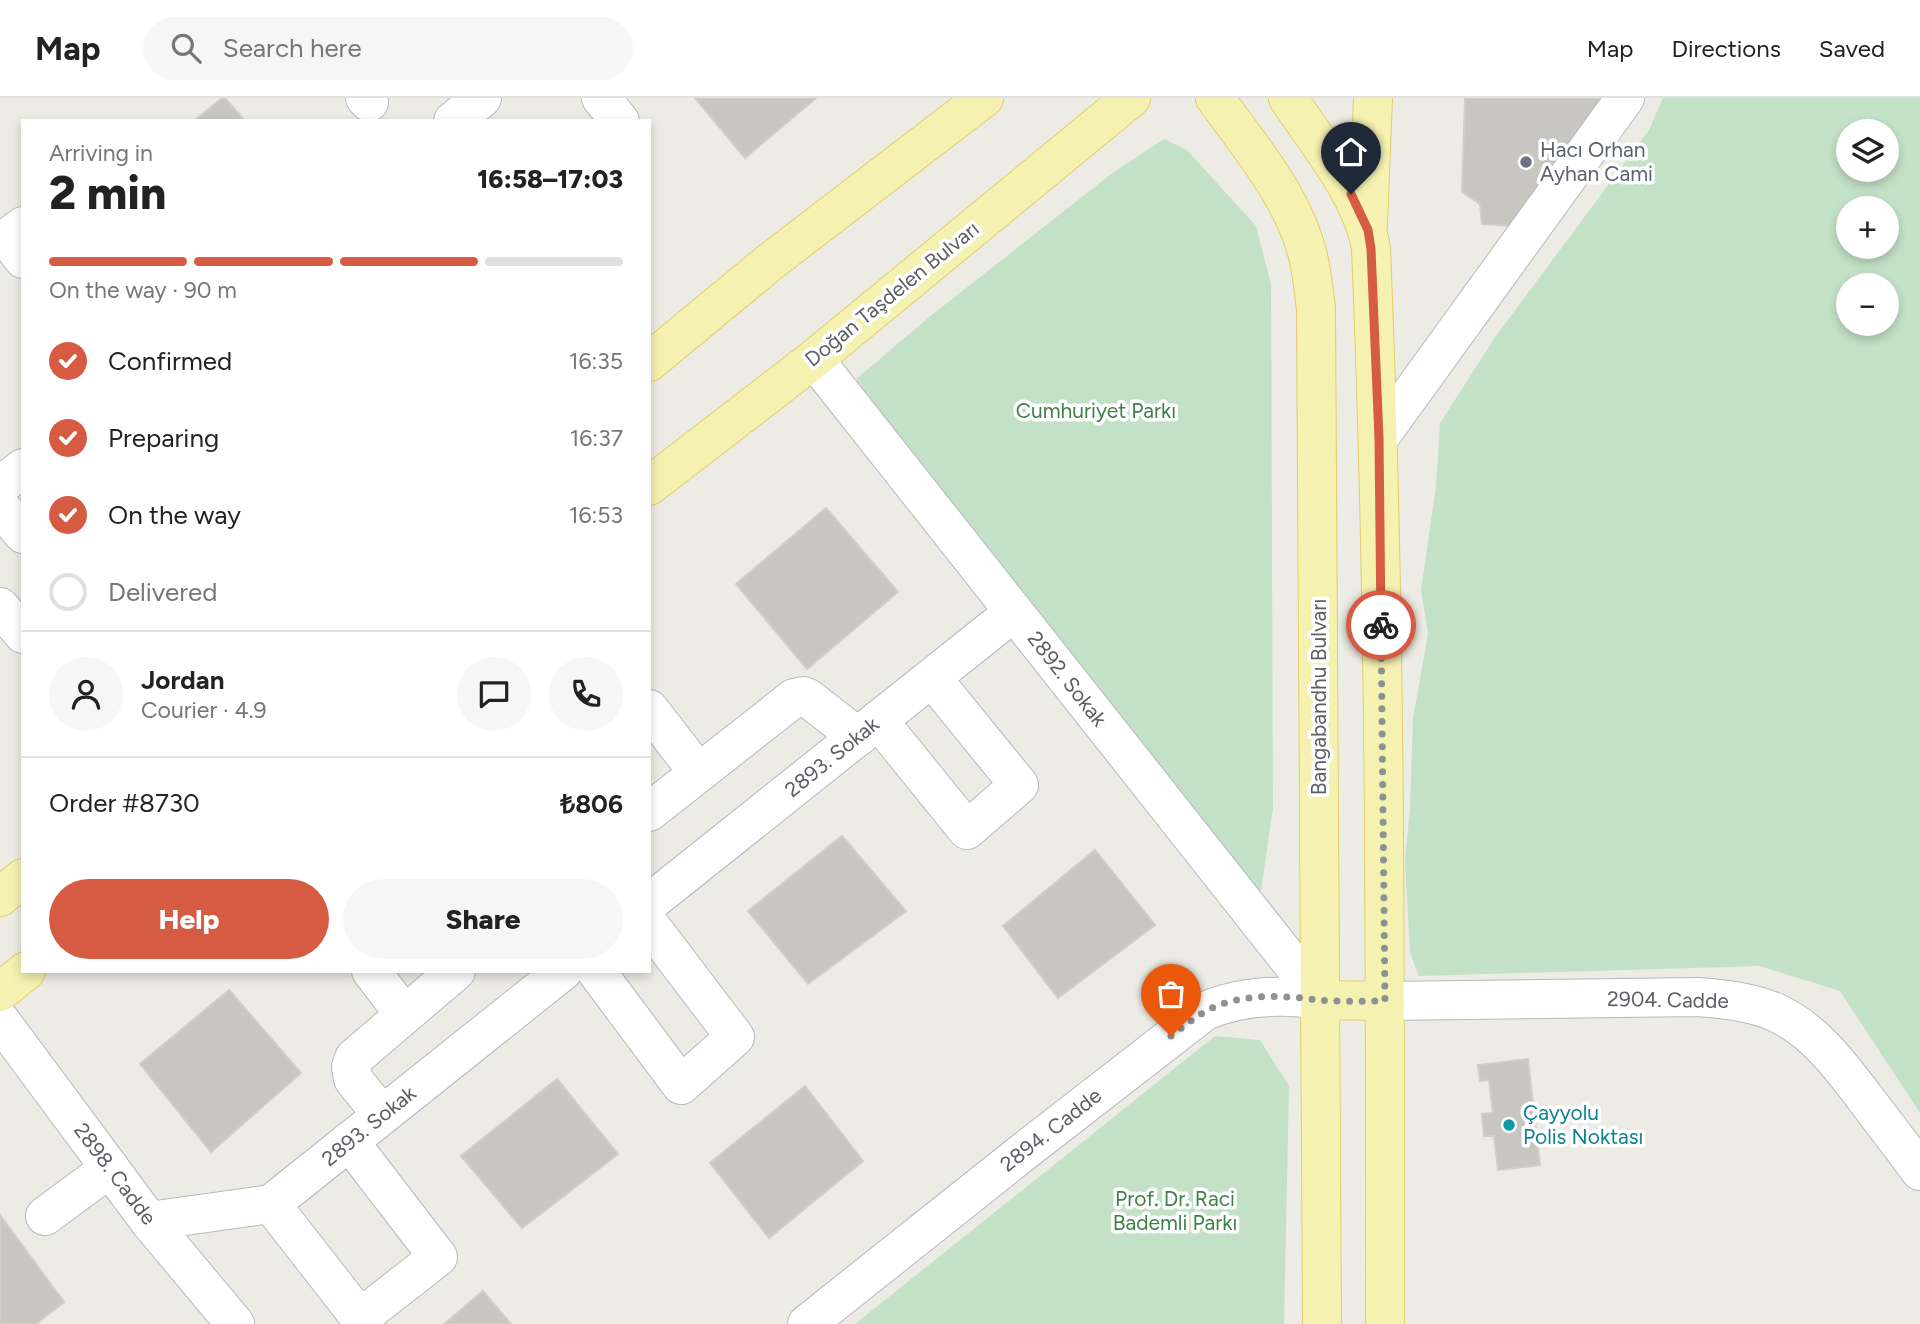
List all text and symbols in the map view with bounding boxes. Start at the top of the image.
search box [143,17,633,80]
text: Map [35,29,101,68]
icon: search [167,29,205,67]
text: Search here [223,32,362,64]
text: Map [1587,34,1633,63]
text: Directions [1671,34,1781,63]
text: Saved [1819,34,1885,63]
map controls [1836,119,1899,336]
button: layers [1836,119,1899,182]
pin [1321,122,1381,194]
icon: home [1332,133,1370,171]
place label: Hacı Orhan Ayhan Cami [1540,137,1653,186]
text: Arriving in [49,139,153,167]
marker: Hacı Orhan Ayhan Cami [1518,154,1534,170]
text: 16:58–17:03 [477,163,623,195]
text: 2 min [49,165,166,221]
button: + [1836,196,1899,259]
street label: Doğan Taşdelen Bulvarı [800,216,984,372]
button: − [1836,273,1899,336]
text: On the way · 90 m [49,276,237,304]
icon: check [49,342,87,380]
text: Confirmed [108,345,232,377]
text: 16:35 [569,347,623,375]
park label: Cumhuriyet Parkı [1016,398,1176,423]
icon: check [49,419,87,457]
text: Preparing [108,422,219,454]
text: 16:37 [570,424,623,452]
icon: check [49,496,87,534]
text: On the way [108,499,241,531]
text: 16:53 [569,501,623,529]
text: Delivered [108,576,217,608]
courier [1346,590,1416,660]
street label: Bangabandhu Bulvarı [1306,599,1331,795]
icon: bike [1362,606,1400,644]
street label: 2892. Sokak [1023,626,1113,732]
button: person [49,657,123,731]
button: chat [457,657,531,731]
button: phone [549,657,623,731]
text: Jordan [141,664,224,696]
text: Courier · 4.9 [141,696,267,724]
street label: 2893. Sokak [780,711,884,802]
text: Order #8730 [49,787,200,819]
text: ₺806 [560,788,623,820]
button: Help [49,879,329,959]
button: Share [343,879,623,959]
pin [1141,964,1201,1036]
icon: bag [1152,975,1190,1013]
street label: 2904. Cadde [1607,986,1729,1013]
street label: 2893. Sokak [317,1080,421,1171]
street label: 2894. Cadde [995,1082,1106,1177]
place label: Çayyolu Polis Noktası [1523,1100,1643,1149]
marker: Çayyolu Polis Noktası [1501,1117,1517,1133]
street label: 2898. Cadde [69,1118,162,1230]
park label: Prof. Dr. Raci Bademli Parkı [1113,1186,1237,1235]

